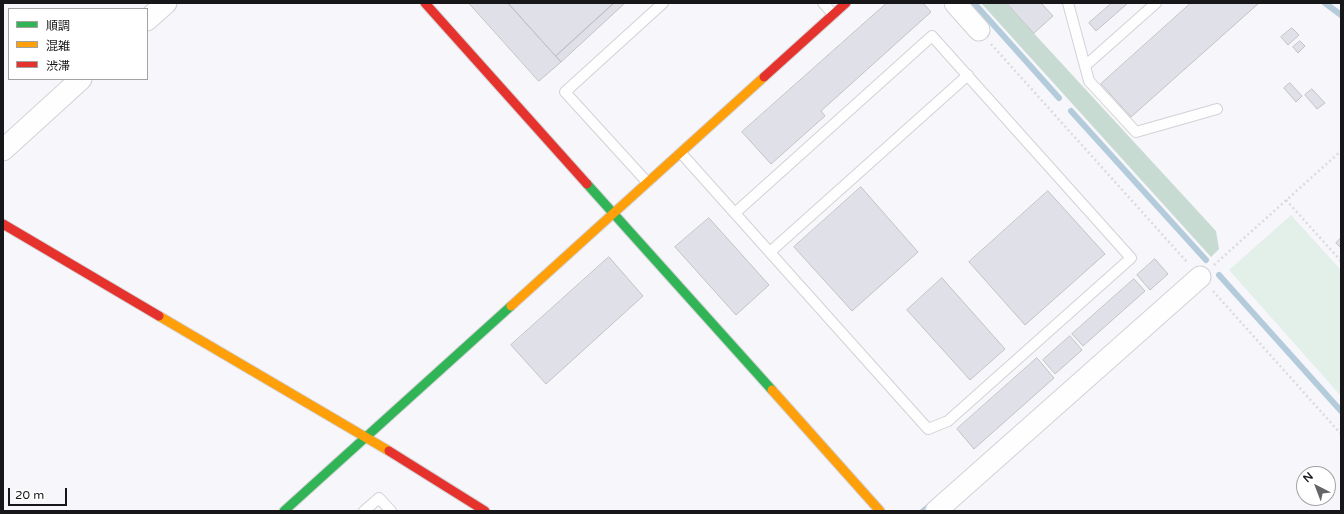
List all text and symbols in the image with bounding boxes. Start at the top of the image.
legend [8,8,148,80]
text: 順調 [46,19,70,33]
text: 混雑 [46,39,70,53]
text: 渋滞 [46,59,70,73]
north arrow [1296,466,1336,506]
text: N [1301,470,1316,485]
scale bar [10,480,69,506]
text: 20 m [15,488,44,502]

